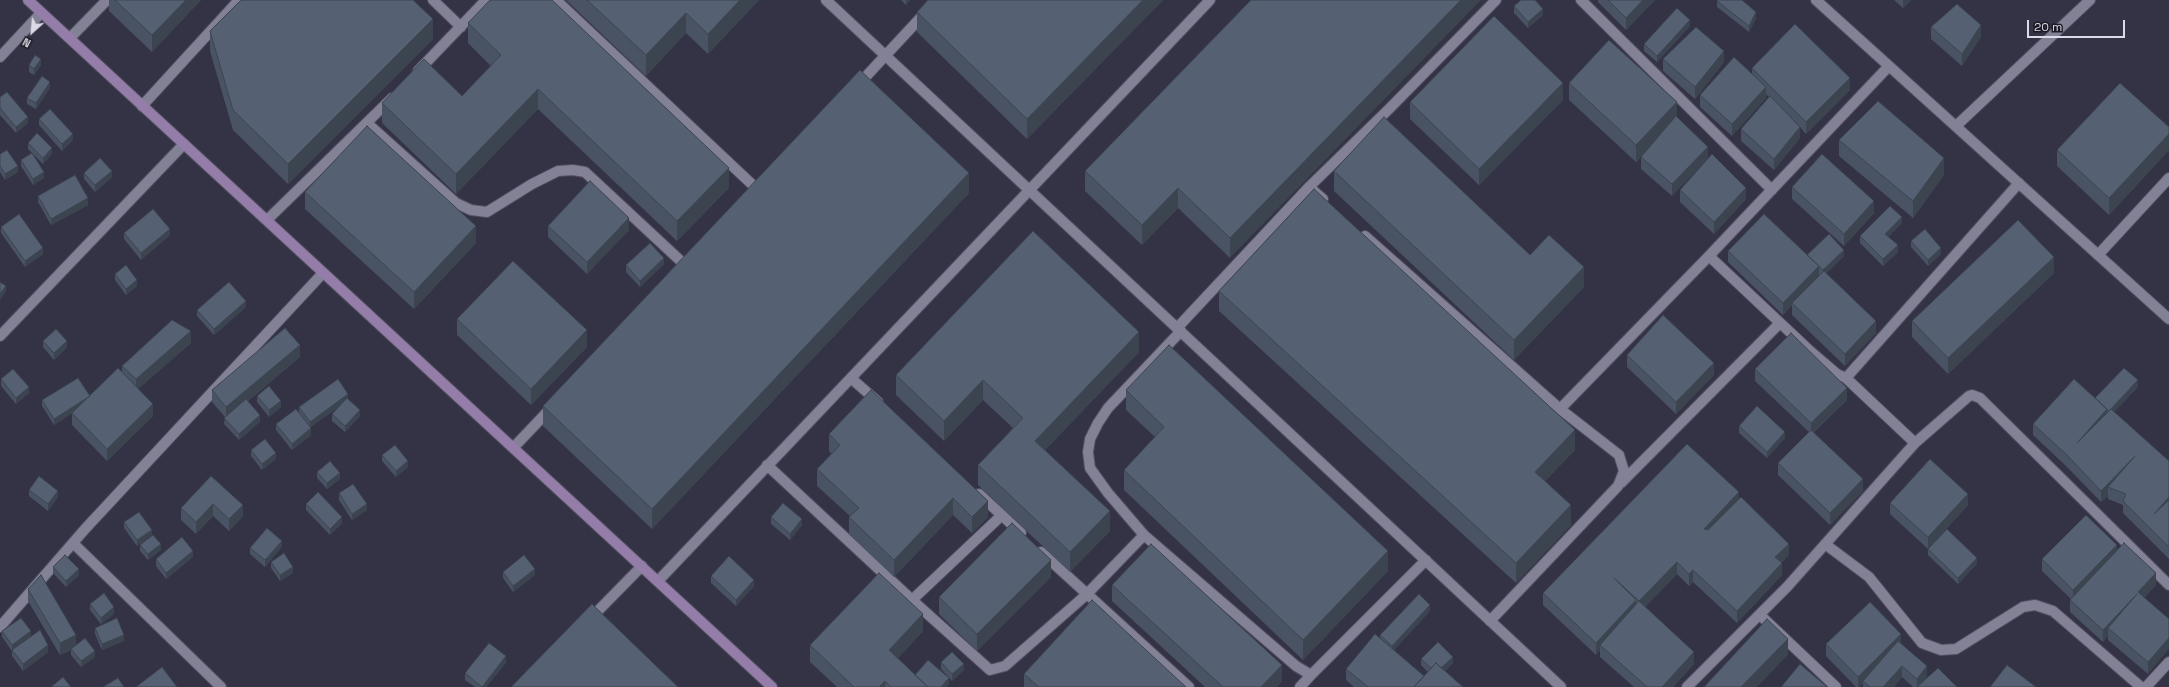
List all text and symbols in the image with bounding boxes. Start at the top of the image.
north arrow [12,12,52,52]
scale bar [2029,12,2127,38]
text: 20 m [2034,19,2062,35]
text: N [20,35,33,51]

